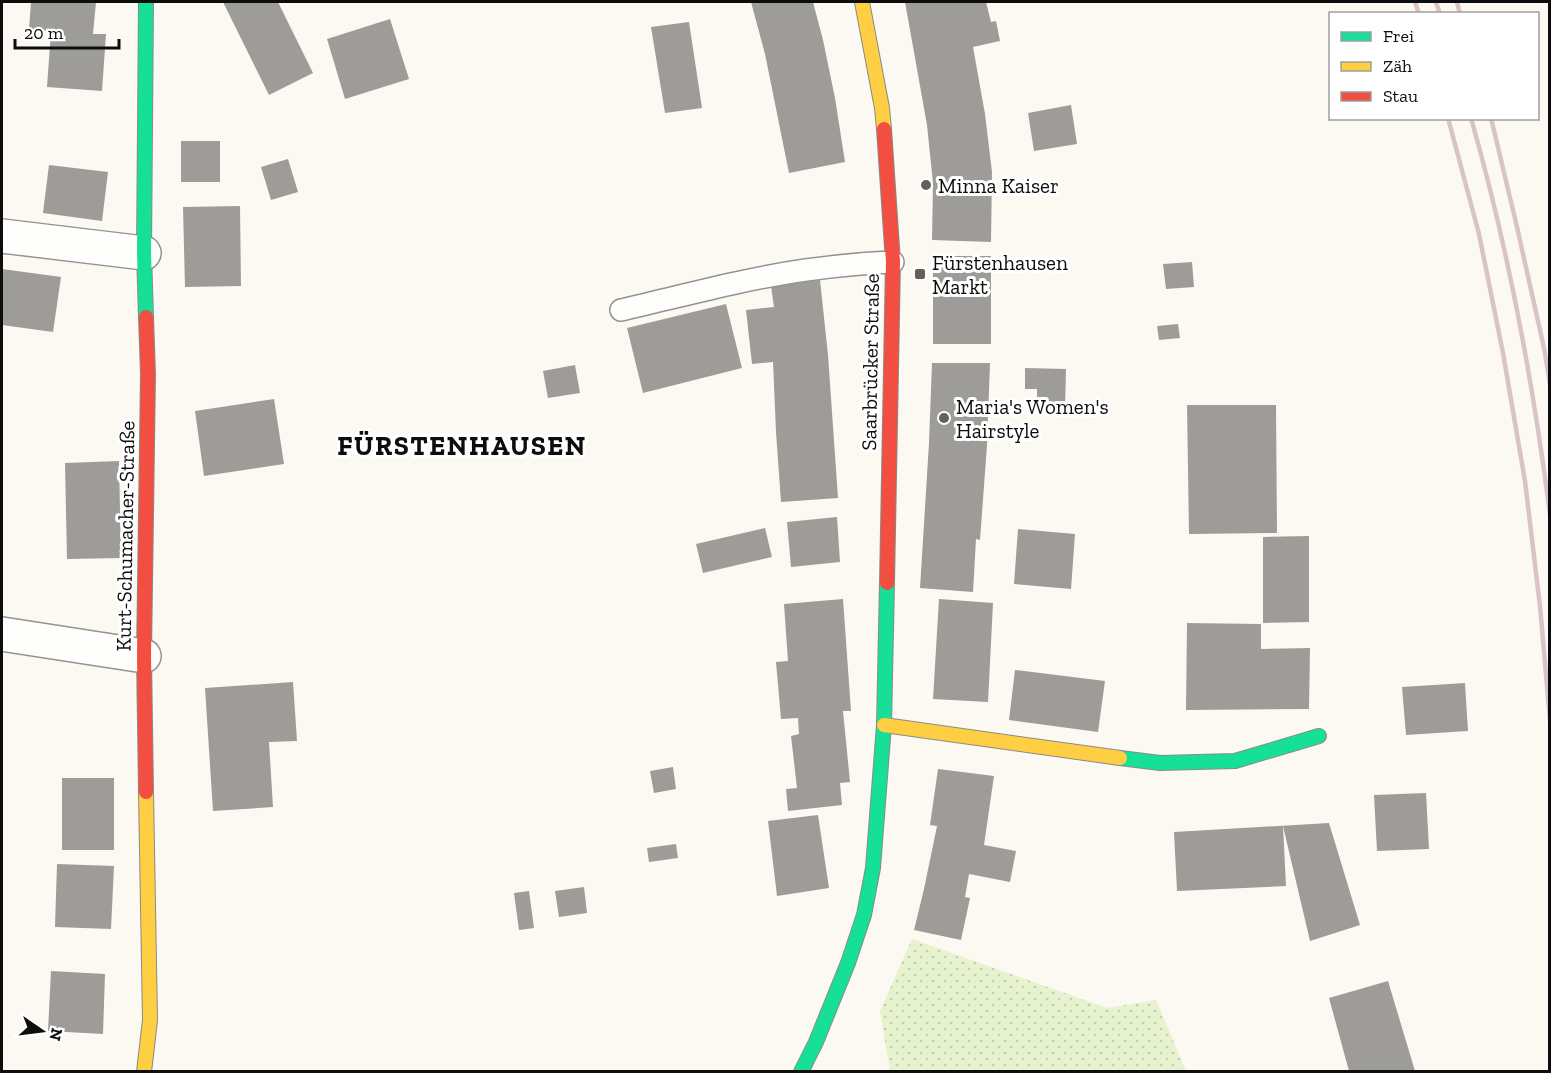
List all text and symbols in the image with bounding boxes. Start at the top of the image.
scale bar [15,12,118,50]
legend [1329,12,1539,120]
text: 20 m [24,22,64,44]
text: Frei [1383,25,1414,47]
text: Zäh [1383,55,1412,77]
text: Stau [1383,85,1418,107]
place label: Minna Kaiser [938,173,1059,198]
marker: Minna Kaiser [919,178,933,192]
place label: Fürstenhausen Markt [932,250,1068,299]
marker: Fürstenhausen Markt [913,267,927,281]
street label: Saarbrücker Straße [856,273,884,451]
place label: Maria's Women's Hairstyle [956,394,1109,443]
marker: Maria's Women's Hairstyle [937,411,951,425]
street label: Kurt-Schumacher-Straße [110,420,140,652]
district label: FÜRSTENHAUSEN [337,430,587,462]
north arrow [12,1001,72,1061]
text: N [45,1026,67,1043]

